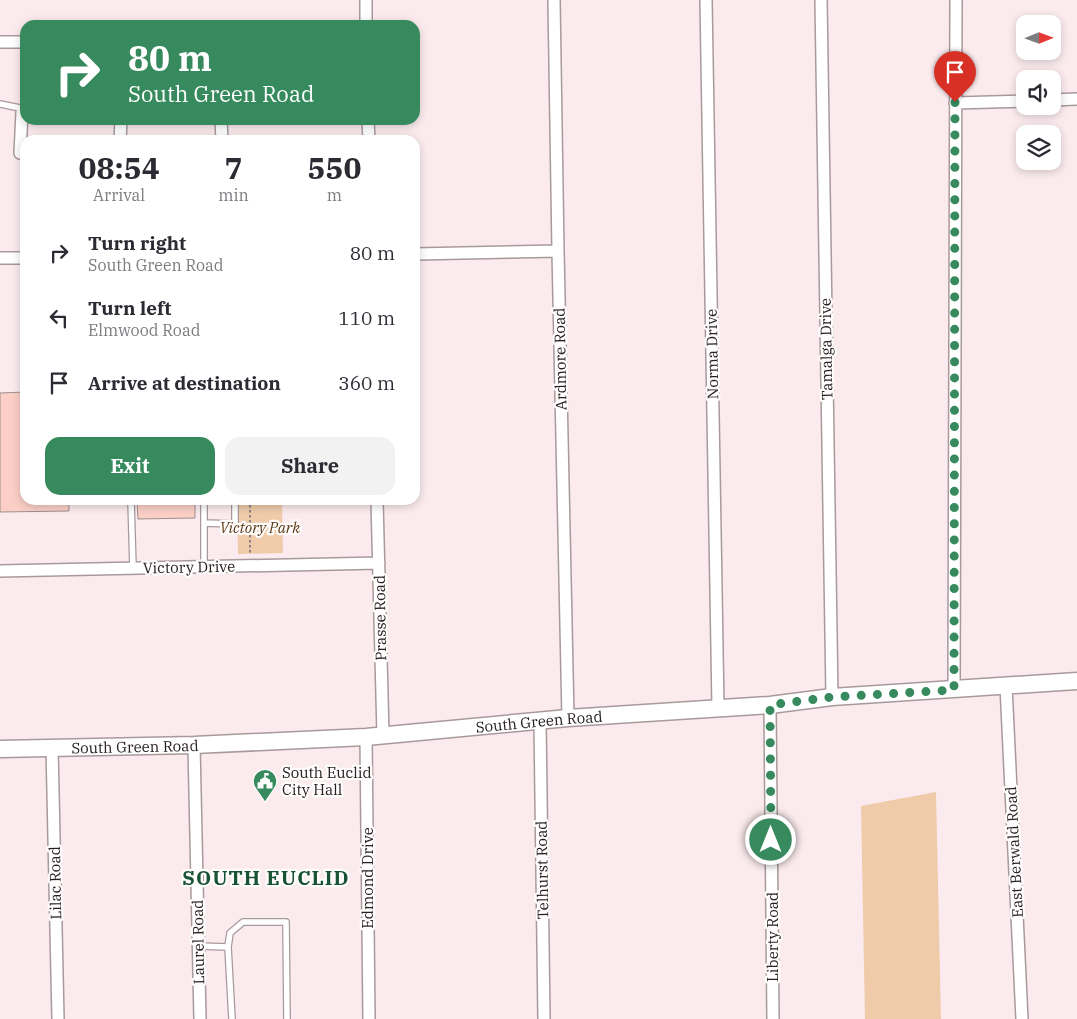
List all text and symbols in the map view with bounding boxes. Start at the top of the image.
north arrow [1016,15,1061,60]
map controls [1016,15,1061,170]
text: 80 m [128,35,212,81]
icon: right [45,40,110,105]
pin [934,51,976,102]
icon: arrive [941,58,969,86]
button: sound [1016,70,1061,115]
text: South Green Road [128,79,314,108]
button: layers [1016,125,1061,170]
text: 08:54 [79,148,160,187]
text: 7 [225,148,243,187]
text: 550 [307,148,361,187]
text: Arrival [93,185,145,205]
text: min [218,185,249,205]
text: m [327,185,342,205]
text: Turn right [88,231,186,255]
icon: right [45,239,73,267]
text: 80 m [350,241,395,265]
text: South Green Road [88,255,224,275]
text: Turn left [88,296,171,320]
street label: Tamalga Drive [816,298,836,400]
icon: left [45,304,73,332]
text: 110 m [338,306,395,330]
street label: Ardmore Road [550,307,570,411]
street label: Norma Drive [702,309,722,399]
text: Elmwood Road [88,320,200,340]
icon: arrive [45,369,73,397]
text: Arrive at destination [88,371,281,395]
text: 360 m [338,371,395,395]
button: Exit [45,437,215,495]
button: Share [225,437,395,495]
park label: Victory Park [220,518,300,537]
street label: Victory Drive [143,557,235,577]
street label: Prasse Road [370,575,390,661]
street label: South Green Road [475,706,603,736]
street label: South Green Road [71,735,199,757]
place label: South Euclid City Hall [282,763,372,799]
public building icon: South Euclid City Hall [252,768,278,802]
street label: East Berwald Road [1001,786,1027,918]
position arrow [744,813,796,865]
street label: Telhurst Road [532,820,552,920]
street label: Edmond Drive [358,827,377,929]
street label: Lilac Road [45,846,65,920]
district label: SOUTH EUCLID [182,864,350,891]
street label: Liberty Road [763,892,782,982]
street label: Laurel Road [188,899,208,985]

